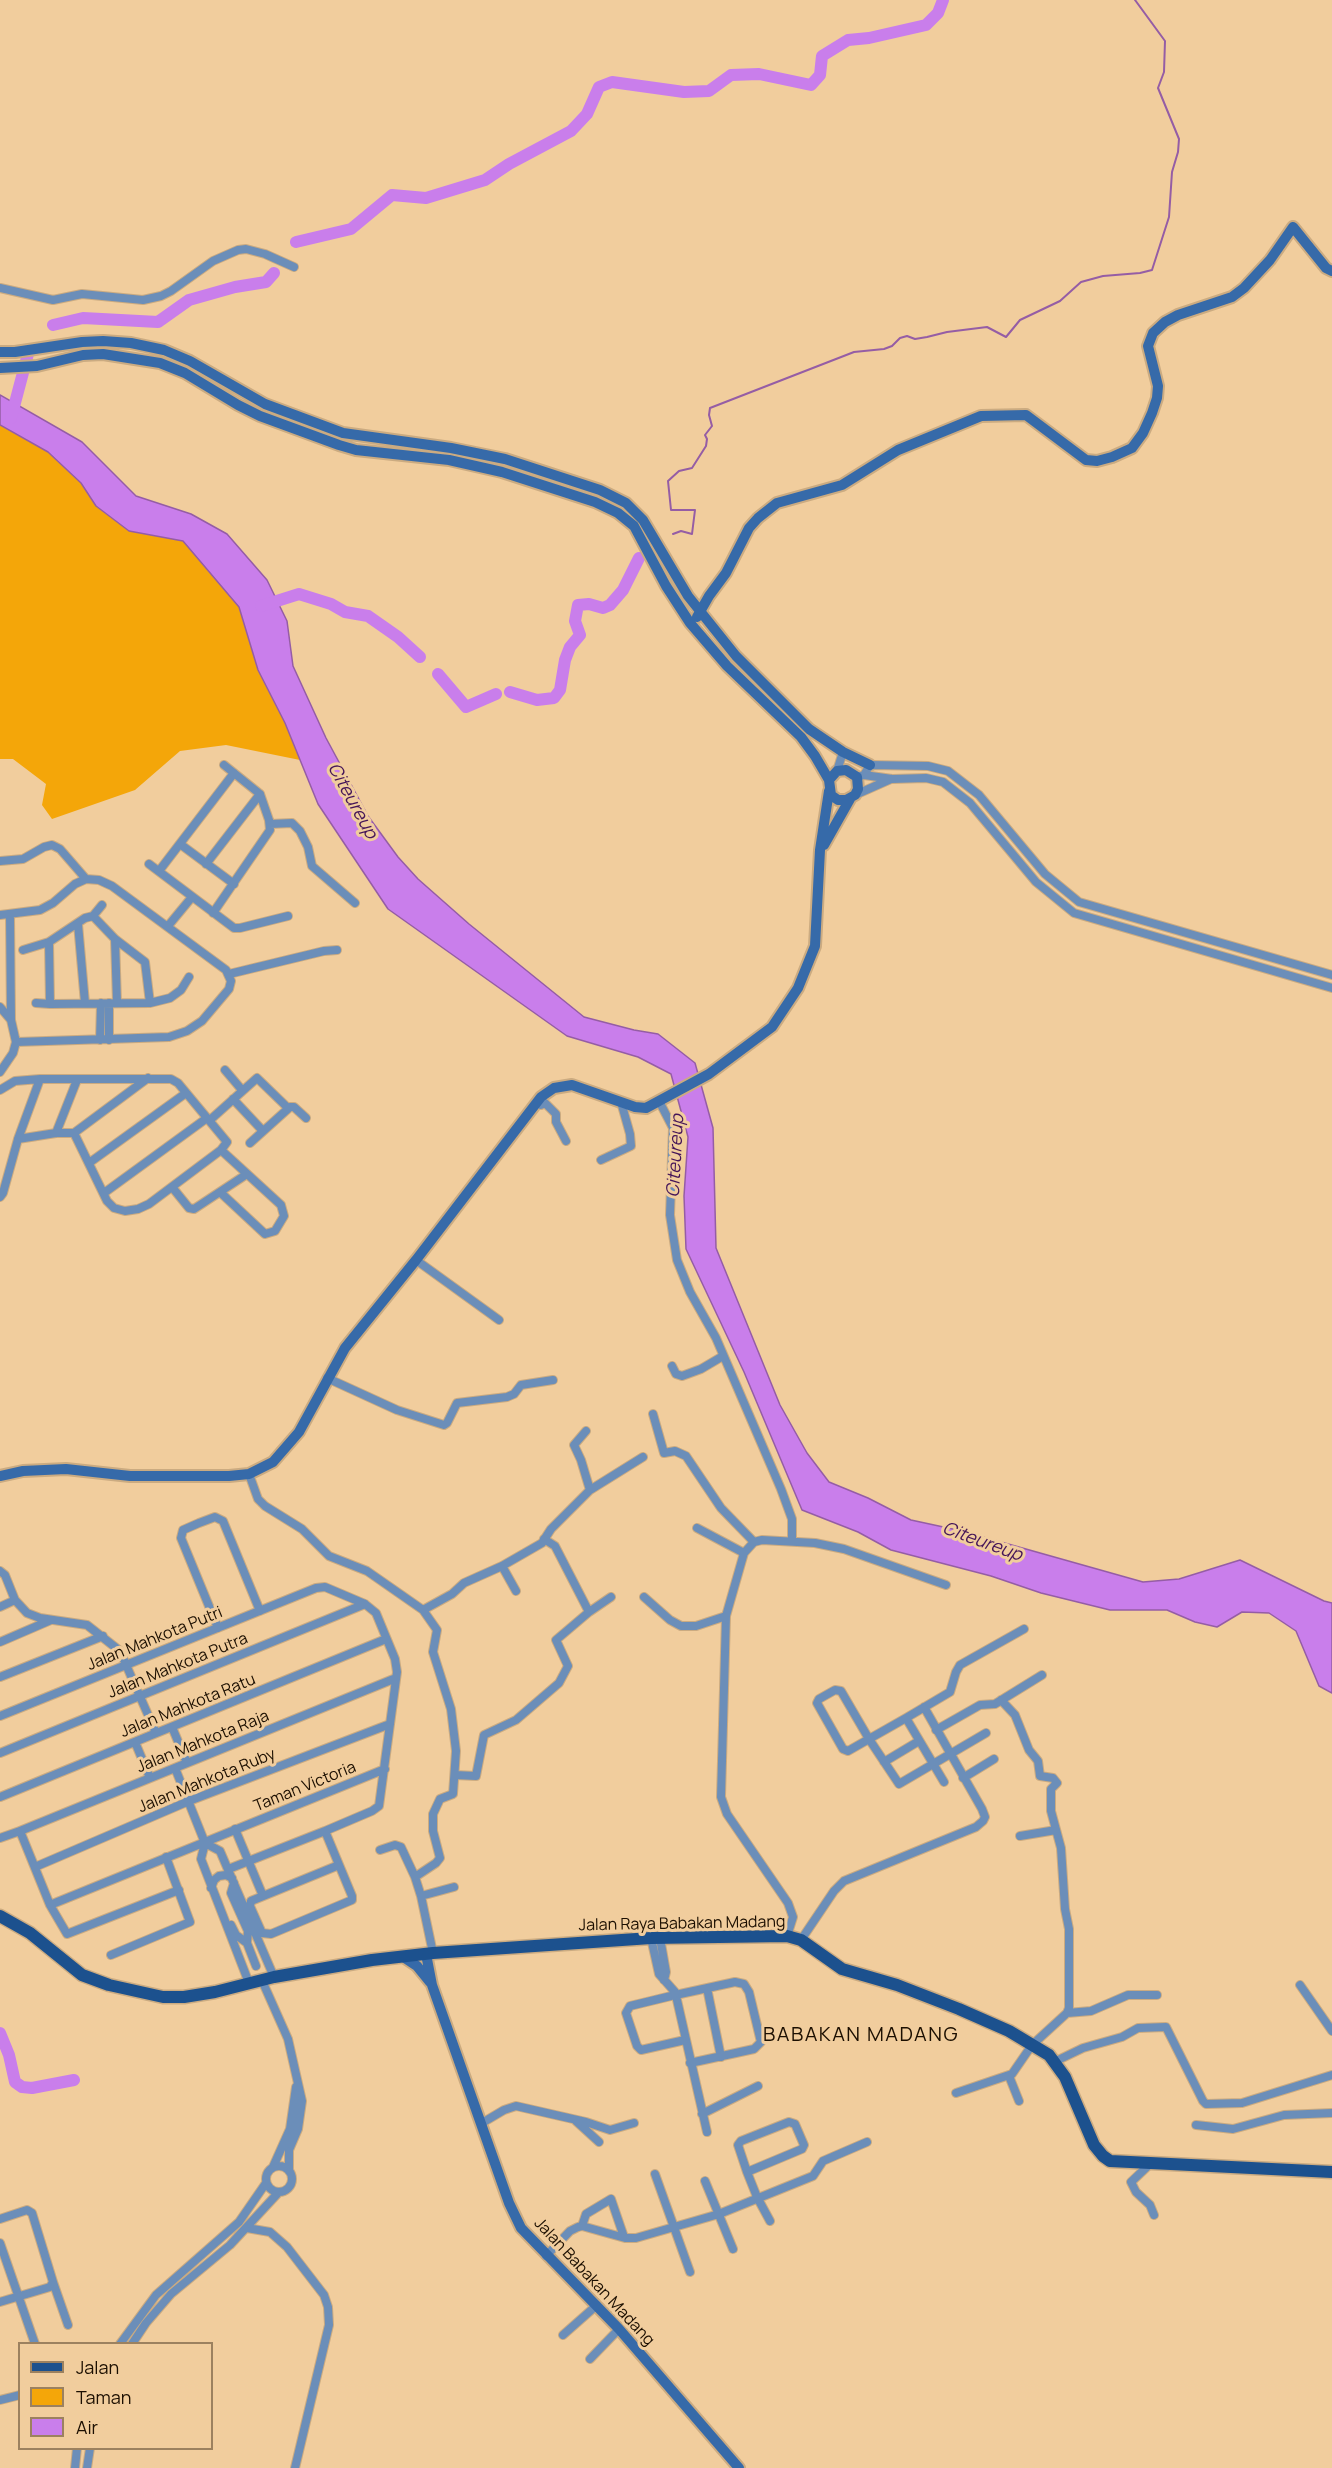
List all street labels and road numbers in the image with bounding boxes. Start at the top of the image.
street label: Jalan Mahkota Putri [85,1603,225,1675]
street label: Jalan Mahkota Putra [105,1629,251,1703]
street label: Jalan Mahkota Ratu [118,1670,258,1742]
street label: Jalan Mahkota Raja [134,1707,272,1777]
street label: Jalan Mahkota Ruby [136,1745,278,1817]
street label: Taman Victoria [251,1758,359,1816]
street label: Jalan Raya Babakan Madang [579,1913,785,1935]
street label: Jalan Babakan Madang [530,2214,658,2350]

